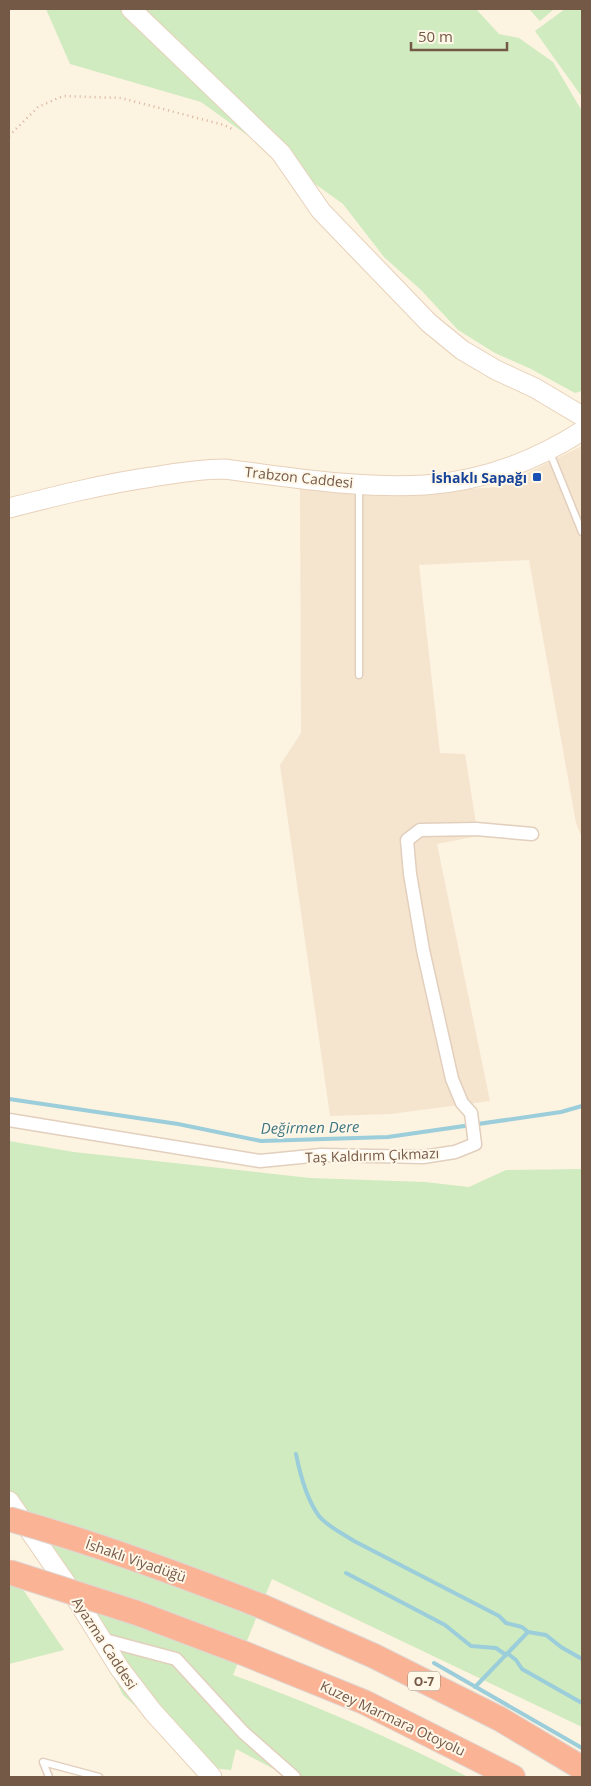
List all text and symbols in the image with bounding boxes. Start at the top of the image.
scale bar [411,20,507,52]
text: 50 m [418,26,453,46]
street label: Trabzon Caddesi [244,462,354,492]
place label: İshaklı Sapağı [431,468,527,487]
marker: İshaklı Sapağı [531,471,543,483]
water label: Değirmen Dere [260,1116,360,1138]
street label: Taş Kaldırım Çıkmazı [305,1143,439,1167]
street label: İshaklı Viyadüğü [83,1534,189,1586]
street label: Ayazma Caddesi [68,1593,142,1693]
road number: O-7 [408,1672,440,1690]
street label: Kuzey Marmara Otoyolu [317,1676,469,1760]

